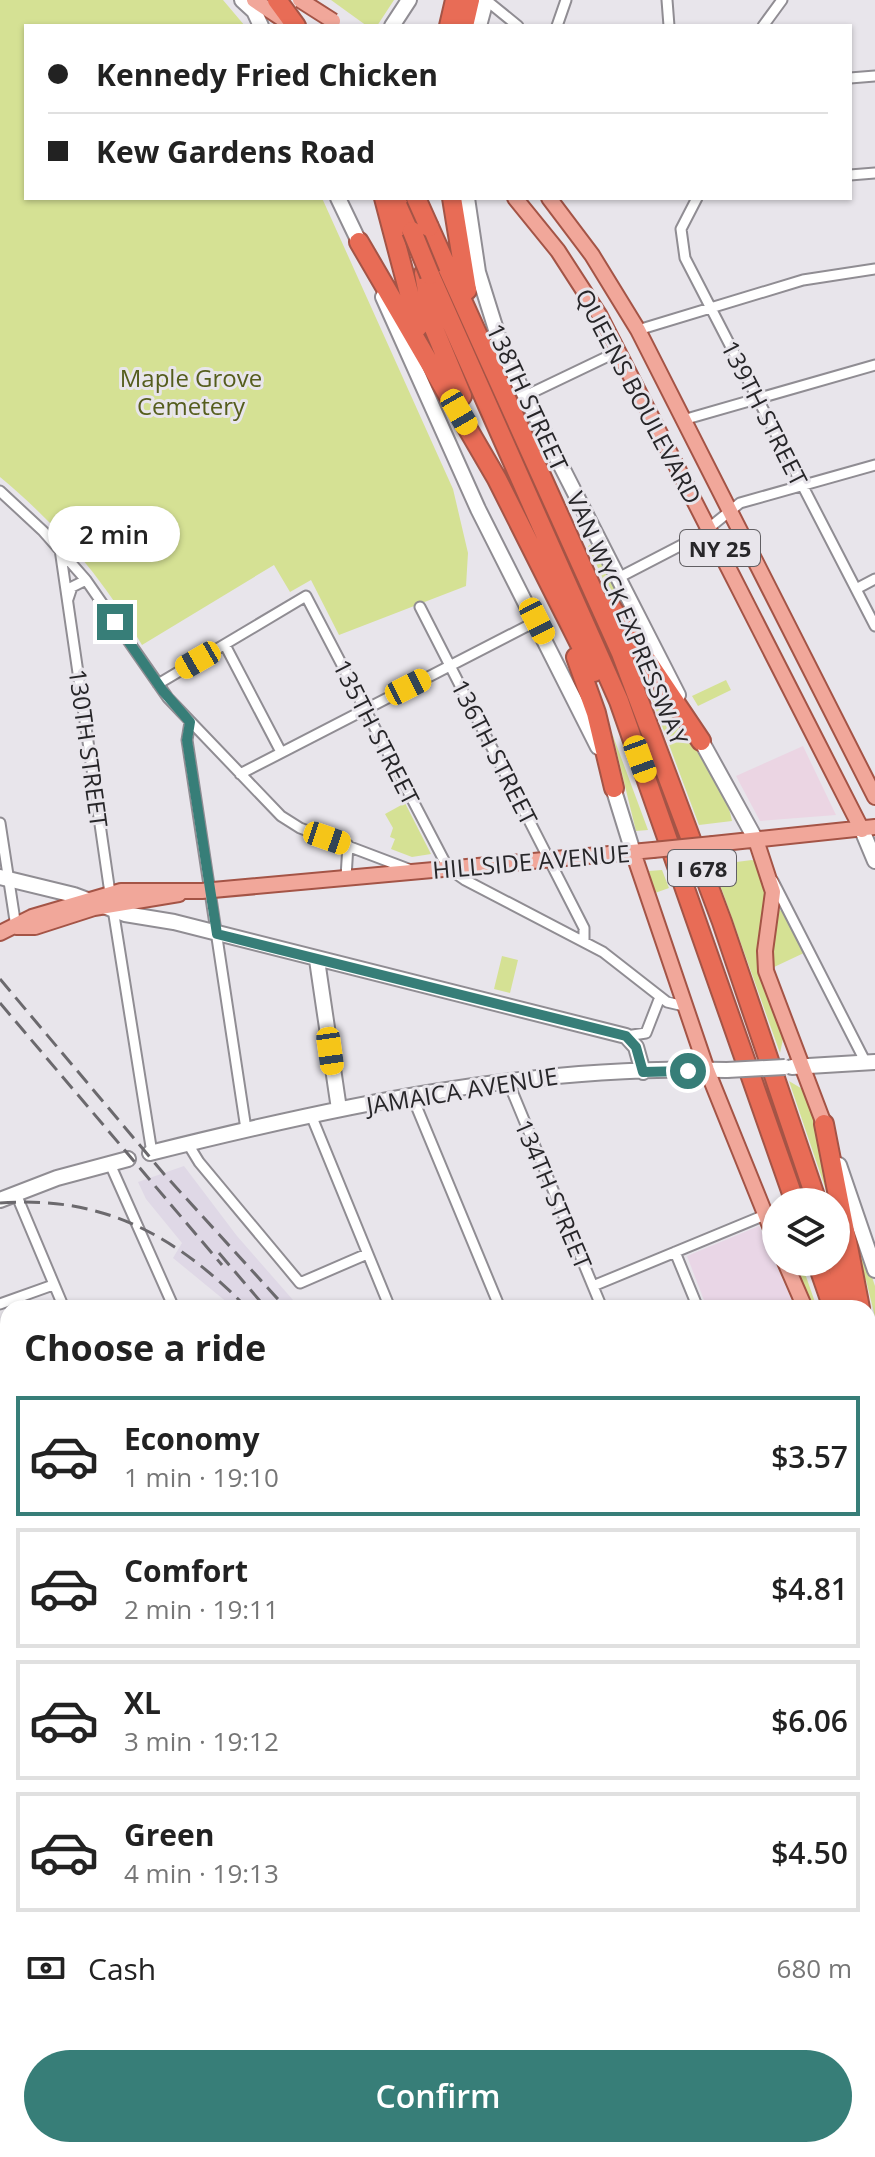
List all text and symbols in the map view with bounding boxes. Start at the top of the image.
text: Kennedy Fried Chicken [96,54,438,95]
text: Kew Gardens Road [96,131,375,172]
street label: QUEENS BOULEVARD [568,283,710,509]
street label: 138TH STREET [479,318,577,476]
street label: 139TH STREET [714,334,816,492]
park label: Maple Grove Cemetery [120,361,262,422]
car [437,385,481,439]
street label: VAN WYCK EXPRESSWAY [560,486,697,750]
callout: 2 min [49,506,181,562]
text: 2 min [79,516,149,552]
road number: NY 25 [680,530,760,566]
car [515,594,559,648]
route end [97,604,133,640]
car [171,638,225,682]
street label: 135TH STREET [326,653,428,811]
car [381,665,435,709]
street label: 130TH STREET [62,667,116,829]
street label: 136TH STREET [444,673,546,831]
car [621,732,659,786]
car [300,819,354,857]
street label: HILLSIDE AVENUE [431,836,631,886]
road number: I 678 [668,850,736,886]
car [315,1026,345,1076]
route start [670,1053,706,1089]
street label: JAMAICA AVENUE [362,1059,560,1122]
street label: 134TH STREET [508,1114,600,1274]
map controls [762,1188,850,1276]
button: layers [762,1188,850,1276]
text: Choose a ride [24,1323,266,1372]
text: Economy [124,1418,260,1459]
icon: car [28,1420,100,1492]
text: $3.57 [771,1436,848,1477]
text: 1 min · 19:10 [124,1459,279,1495]
text: Comfort [124,1550,248,1591]
icon: car [28,1552,100,1624]
text: $4.81 [771,1568,848,1609]
text: 2 min · 19:11 [124,1591,279,1627]
text: XL [124,1682,161,1723]
icon: car [28,1684,100,1756]
text: $6.06 [771,1700,848,1741]
text: 3 min · 19:12 [124,1723,279,1759]
text: Green [124,1814,215,1855]
icon: car [28,1816,100,1888]
text: $4.50 [771,1832,848,1873]
text: 4 min · 19:13 [124,1855,279,1891]
icon: cash [24,1946,68,1990]
text: Cash [88,1948,156,1989]
text: 680 m [777,1950,852,1986]
button: Confirm [24,2050,852,2142]

